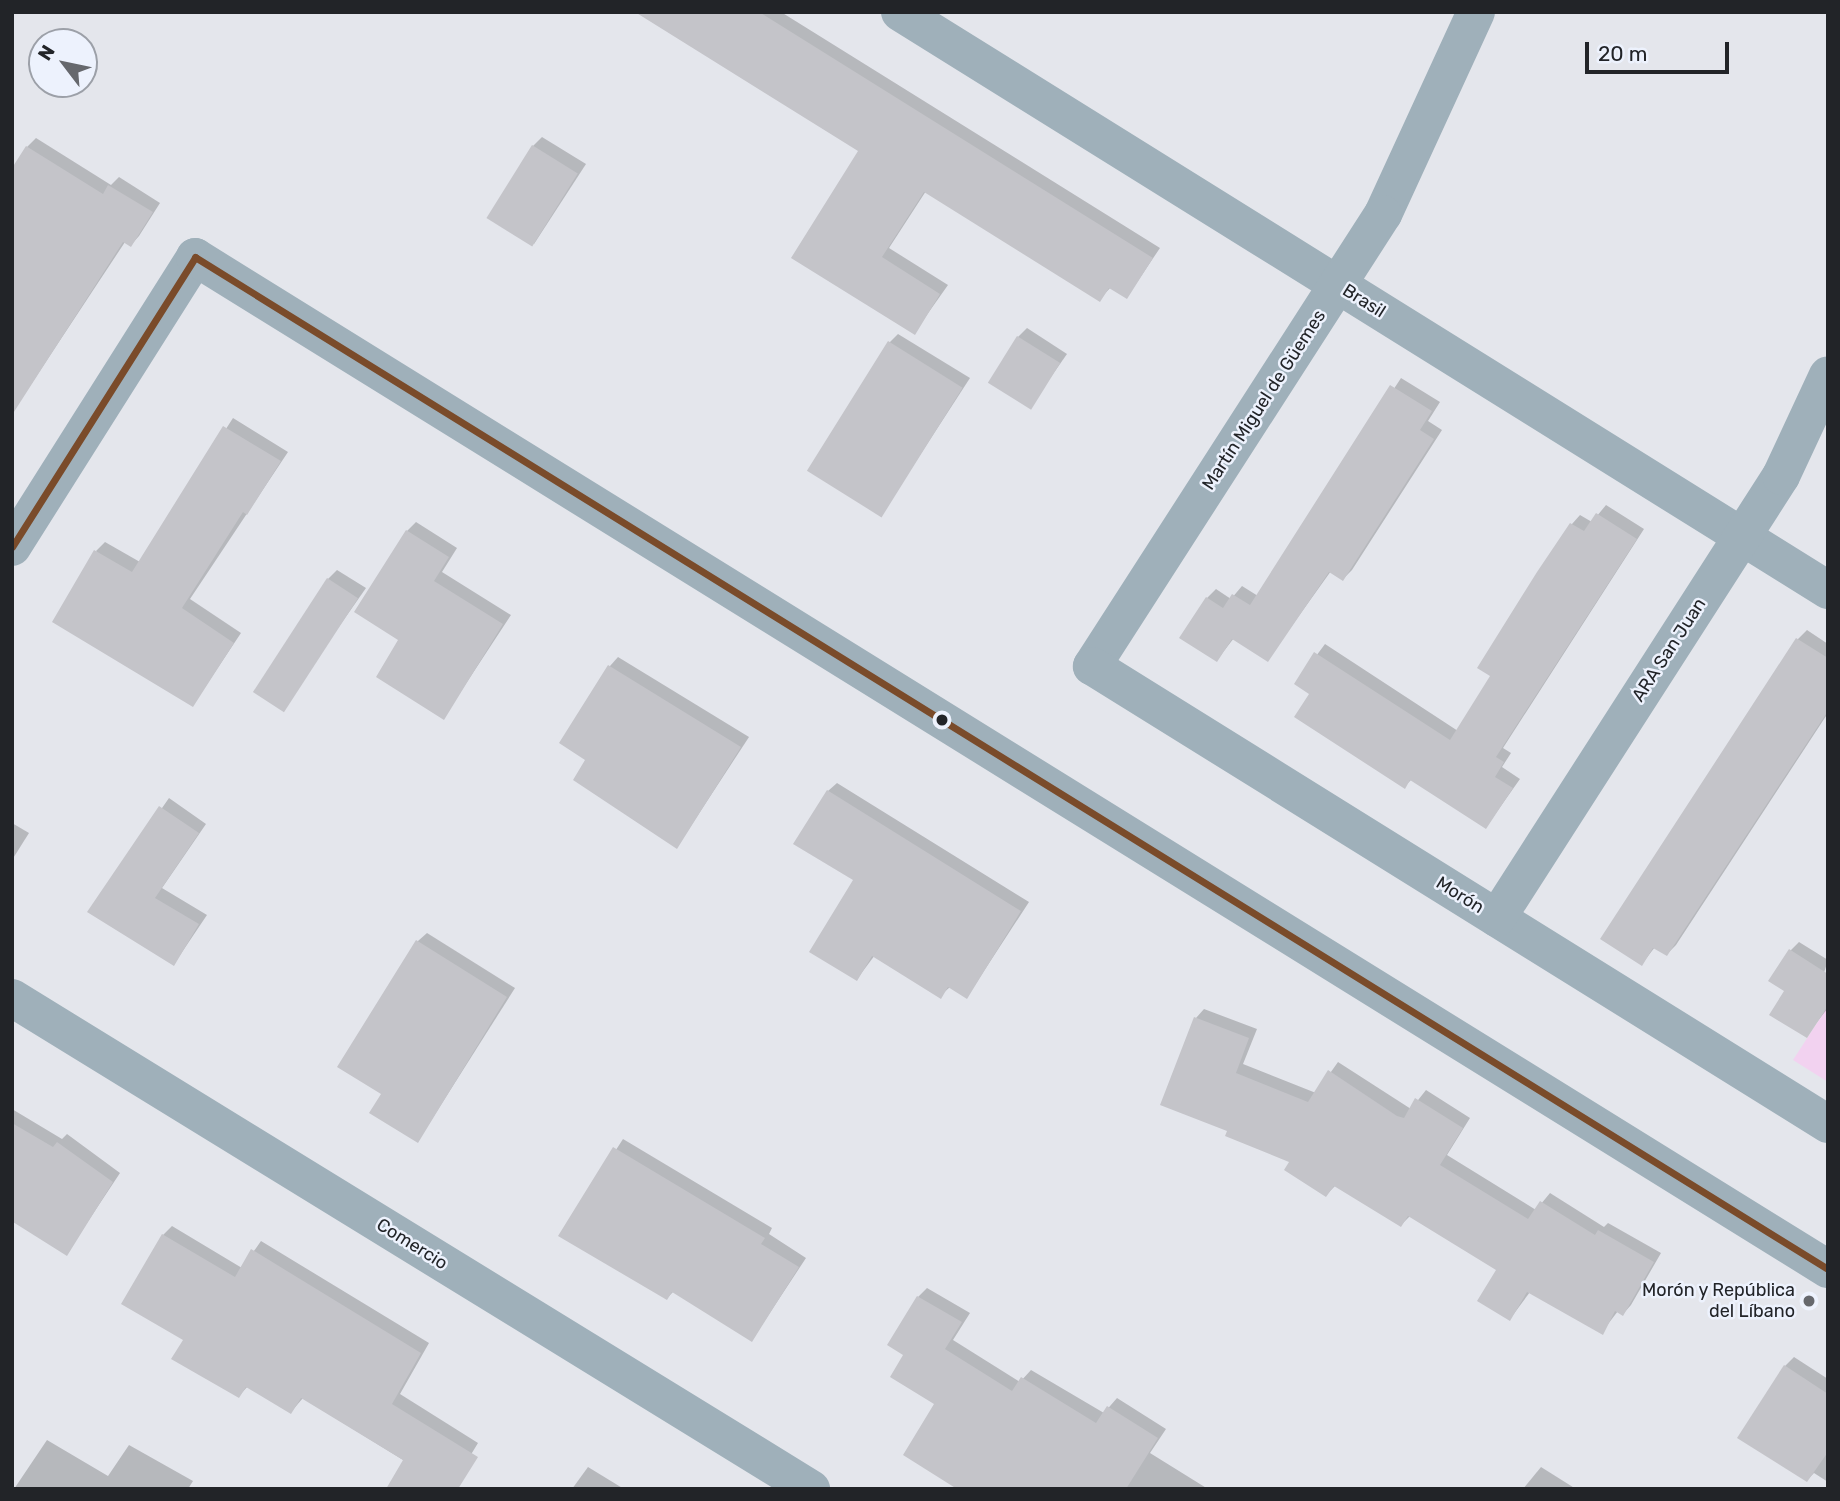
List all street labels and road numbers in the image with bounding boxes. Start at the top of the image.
street label: Brasil [1339,280,1389,322]
street label: Martín Miguel de Güemes [1198,306,1330,494]
street label: ARA San Juan [1627,594,1711,706]
street label: Morón [1432,872,1488,918]
street label: Comercio [372,1214,452,1274]

